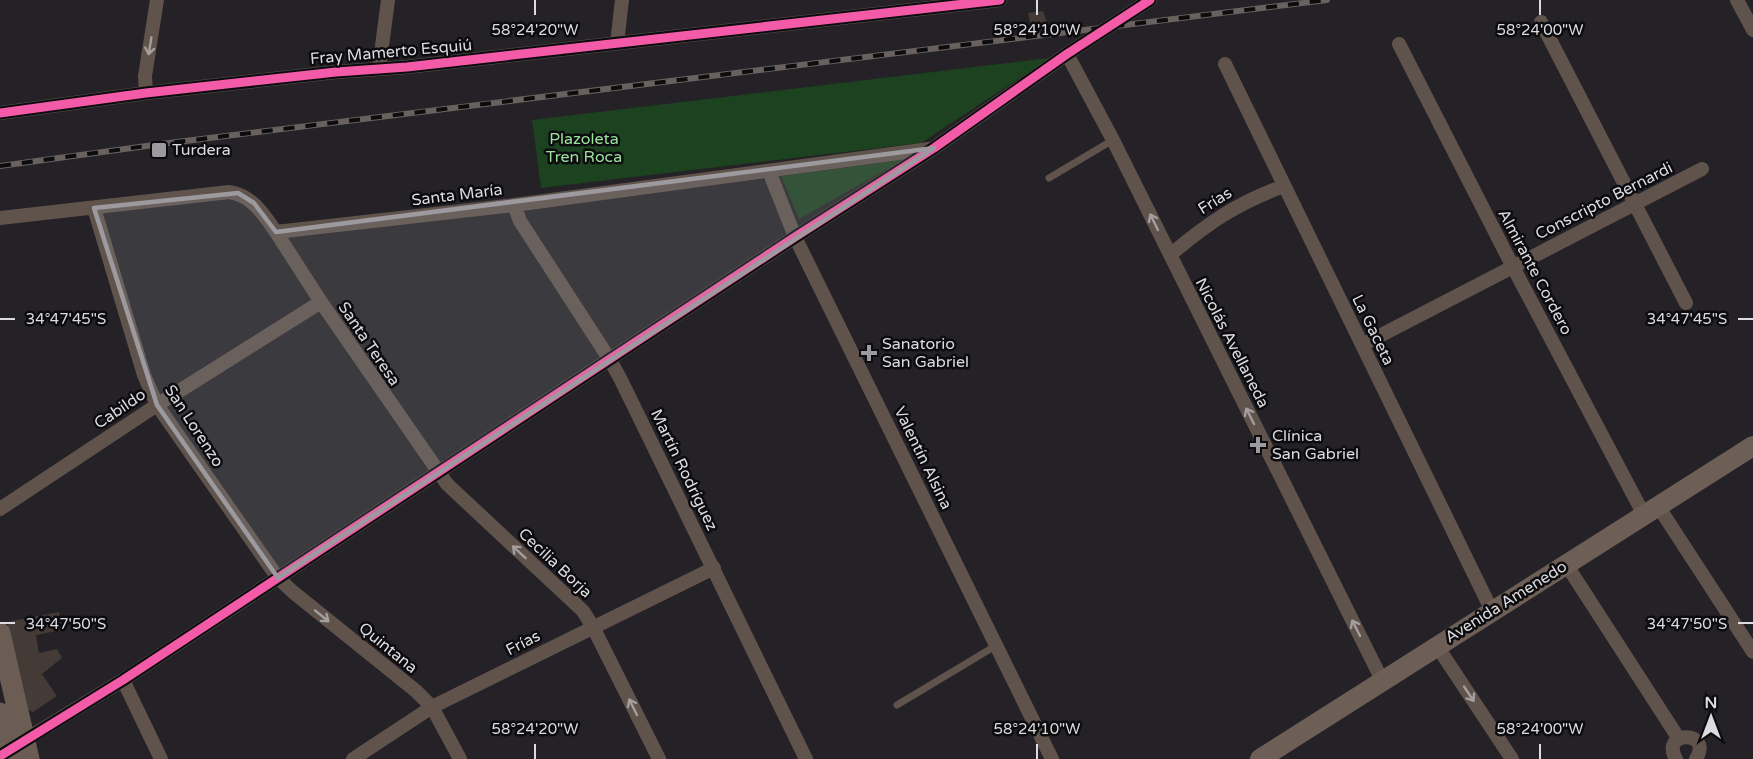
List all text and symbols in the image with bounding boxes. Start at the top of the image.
text: 58°24'20"W [492,21,578,39]
text: 58°24'10"W [994,21,1080,39]
text: 58°24'00"W [1497,21,1583,39]
street label: Fray Mamerto Esquiú [309,35,473,69]
one-way arrow [144,36,155,56]
park label: Plazoleta Tren Roca [546,129,622,167]
place label: Turdera [172,140,231,160]
marker: Turdera [150,141,168,159]
street label: Conscripto Bernardi [1532,158,1676,244]
street label: Santa María [411,180,503,210]
street label: Frías [1194,183,1236,219]
street label: Almirante Cordero [1493,206,1577,338]
one-way arrow [1148,214,1159,232]
street label: Nicolás Avellaneda [1191,275,1273,411]
street label: La Gaceta [1347,291,1399,369]
street label: Santa Teresa [334,298,404,390]
text: 34°47'45"S [26,310,106,328]
text: 34°47'45"S [1647,310,1727,328]
place label: Sanatorio San Gabriel [882,334,969,372]
marker: Sanatorio San Gabriel [860,344,878,362]
street label: San Lorenzo [160,381,228,471]
street label: Cabildo [90,384,150,434]
street label: Valentín Alsina [889,403,957,513]
street label: Martín Rodríguez [646,406,722,534]
one-way arrow [1244,407,1256,425]
place label: Clínica San Gabriel [1272,426,1359,464]
marker: Clínica San Gabriel [1249,436,1267,454]
street label: Cecilia Borja [514,524,596,602]
one-way arrow [512,545,527,559]
street label: Avenida Amenedo [1441,556,1571,648]
one-way arrow [314,610,330,623]
text: 34°47'50"S [26,615,106,633]
text: 34°47'50"S [1647,615,1727,633]
street label: Quintana [355,618,421,678]
one-way arrow [1350,619,1361,637]
street label: Frías [502,626,544,660]
one-way arrow [1463,686,1475,702]
north arrow [1681,687,1741,747]
text: N [1705,693,1717,713]
one-way arrow [626,698,638,716]
text: 58°24'20"W [492,720,578,738]
text: 58°24'10"W [994,720,1080,738]
text: 58°24'00"W [1497,720,1583,738]

